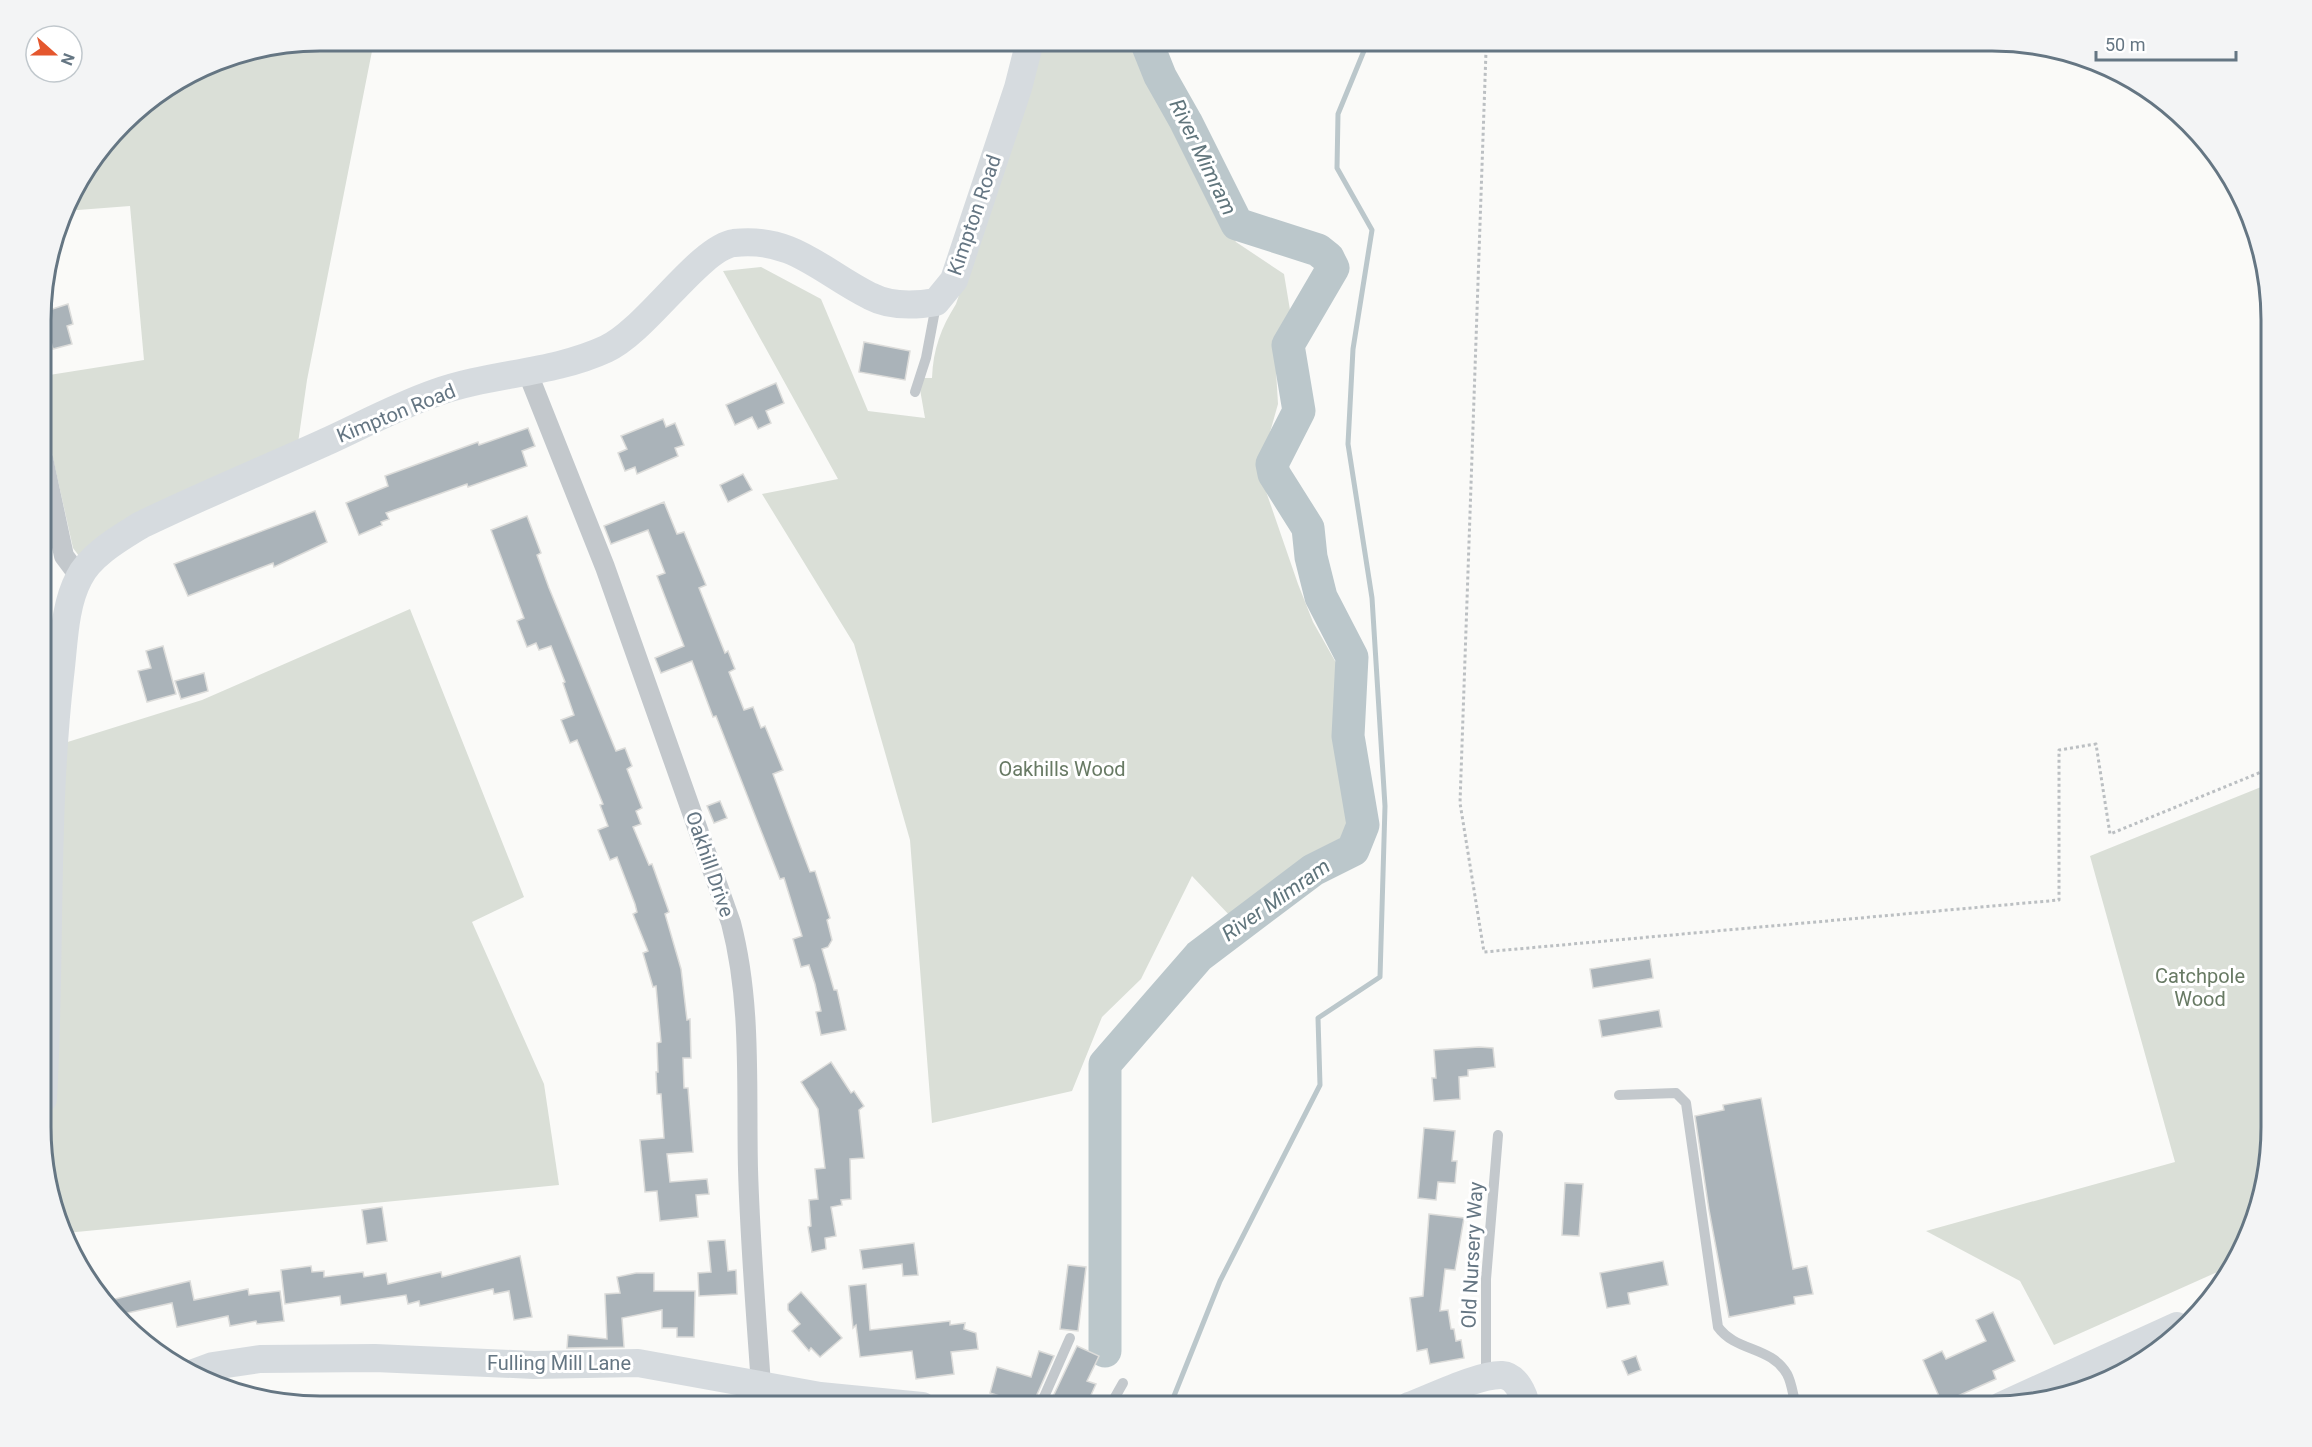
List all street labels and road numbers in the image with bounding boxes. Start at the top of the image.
street label: Kimpton Road [942,152,1006,278]
street label: Kimpton Road [333,378,459,448]
street label: Oakhill Drive [681,808,739,920]
street label: Old Nursery Way [1456,1181,1488,1329]
street label: Fulling Mill Lane [487,1351,631,1375]

